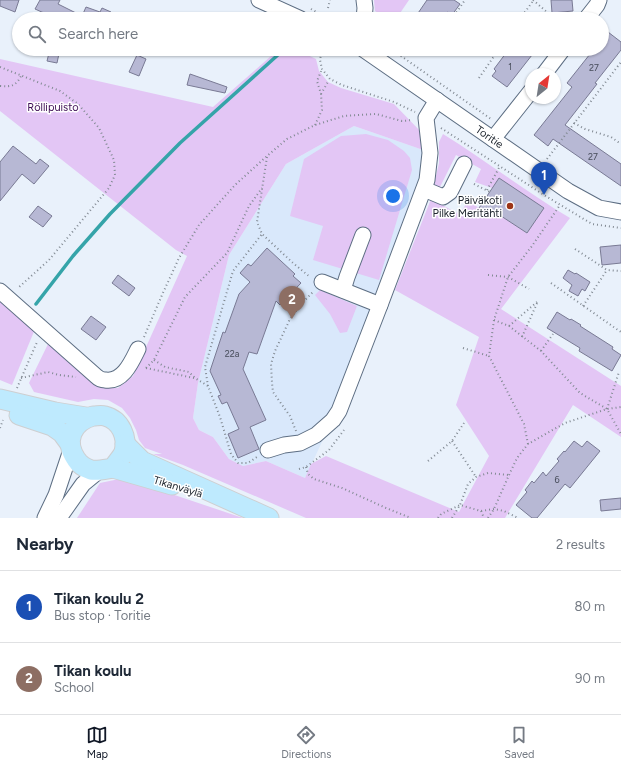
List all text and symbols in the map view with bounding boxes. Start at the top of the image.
search box [12,12,609,56]
icon: search [26,23,48,45]
text: Search here [58,25,138,43]
house number: 1 [508,61,512,72]
house number: 27 [589,62,599,73]
north arrow [525,68,561,104]
park label: Röllipuisto [27,101,79,114]
street label: Toritie [473,123,506,151]
house number: 27 [588,151,598,162]
pin: 1 [531,162,557,195]
your location [383,186,403,206]
place label: Päiväkoti Pilke Meritähti [433,194,502,220]
marker: Päiväkoti Pilke Meritähti [505,201,515,211]
pin: 2 [279,286,305,319]
house number: 22a [225,348,240,359]
street label: Tikanväylä [152,473,204,501]
house number: 6 [554,474,560,485]
text: Nearby [16,534,74,554]
text: 2 results [556,537,605,552]
text: Tikan koulu 2 [54,590,144,608]
text: 1 [26,599,32,614]
text: 80 m [574,599,605,614]
text: Bus stop · Toritie [54,608,151,623]
text: Tikan koulu [54,662,132,680]
text: 2 [25,671,33,686]
text: 90 m [575,671,605,686]
text: School [54,680,94,695]
tab: Map [86,724,108,761]
tab: Directions [281,724,331,761]
tab: Saved [504,724,535,761]

